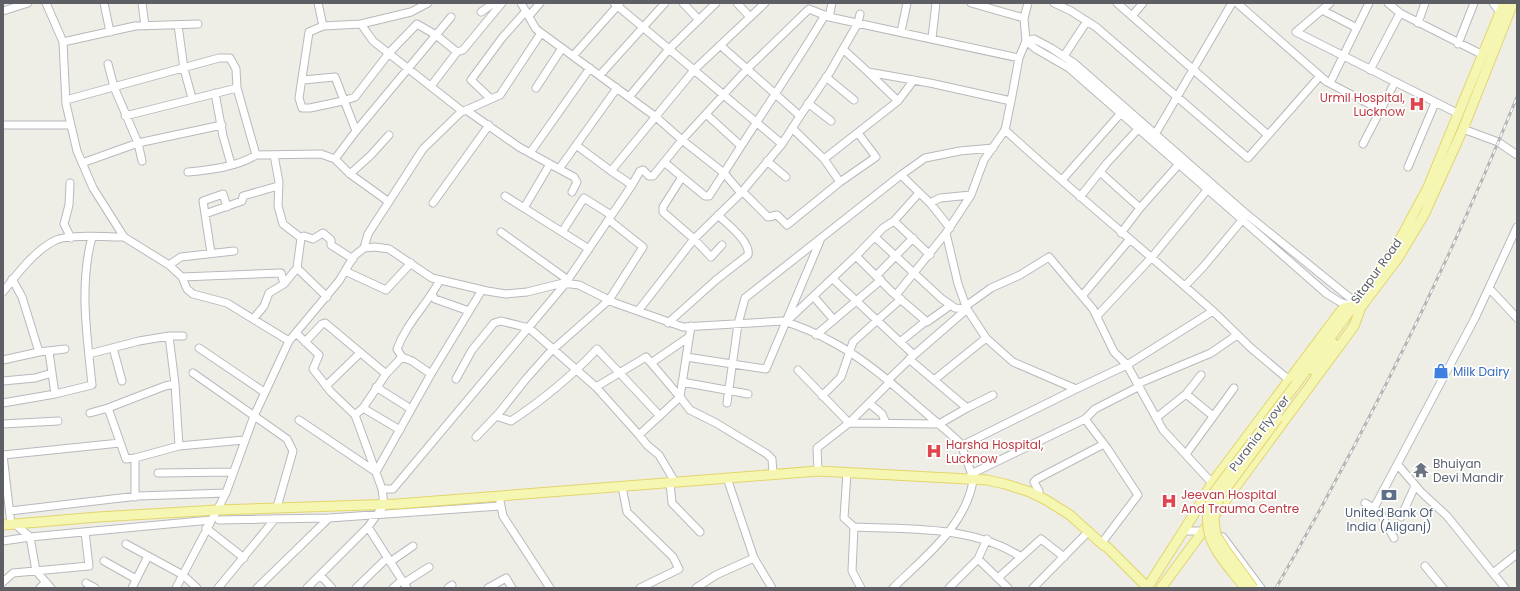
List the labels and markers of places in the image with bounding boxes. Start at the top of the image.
place label: Urmil Hospital, Lucknow [1320,89,1406,120]
hospital icon: Urmil Hospital, Lucknow [1408,95,1426,113]
shop icon: Milk Dairy [1432,362,1450,380]
place label: Milk Dairy [1453,363,1510,380]
place label: Harsha Hospital, Lucknow [946,436,1044,467]
hospital icon: Harsha Hospital, Lucknow [925,442,943,460]
place label: Bhuiyan Devi Mandir [1433,455,1504,486]
temple icon: Bhuiyan Devi Mandir [1412,461,1430,479]
place label: Jeevan Hospital And Trauma Centre [1181,486,1299,517]
bank icon: United Bank Of India (Aliganj) [1380,486,1398,504]
hospital icon: Jeevan Hospital And Trauma Centre [1160,492,1178,510]
place label: United Bank Of India (Aliganj) [1345,504,1433,535]

